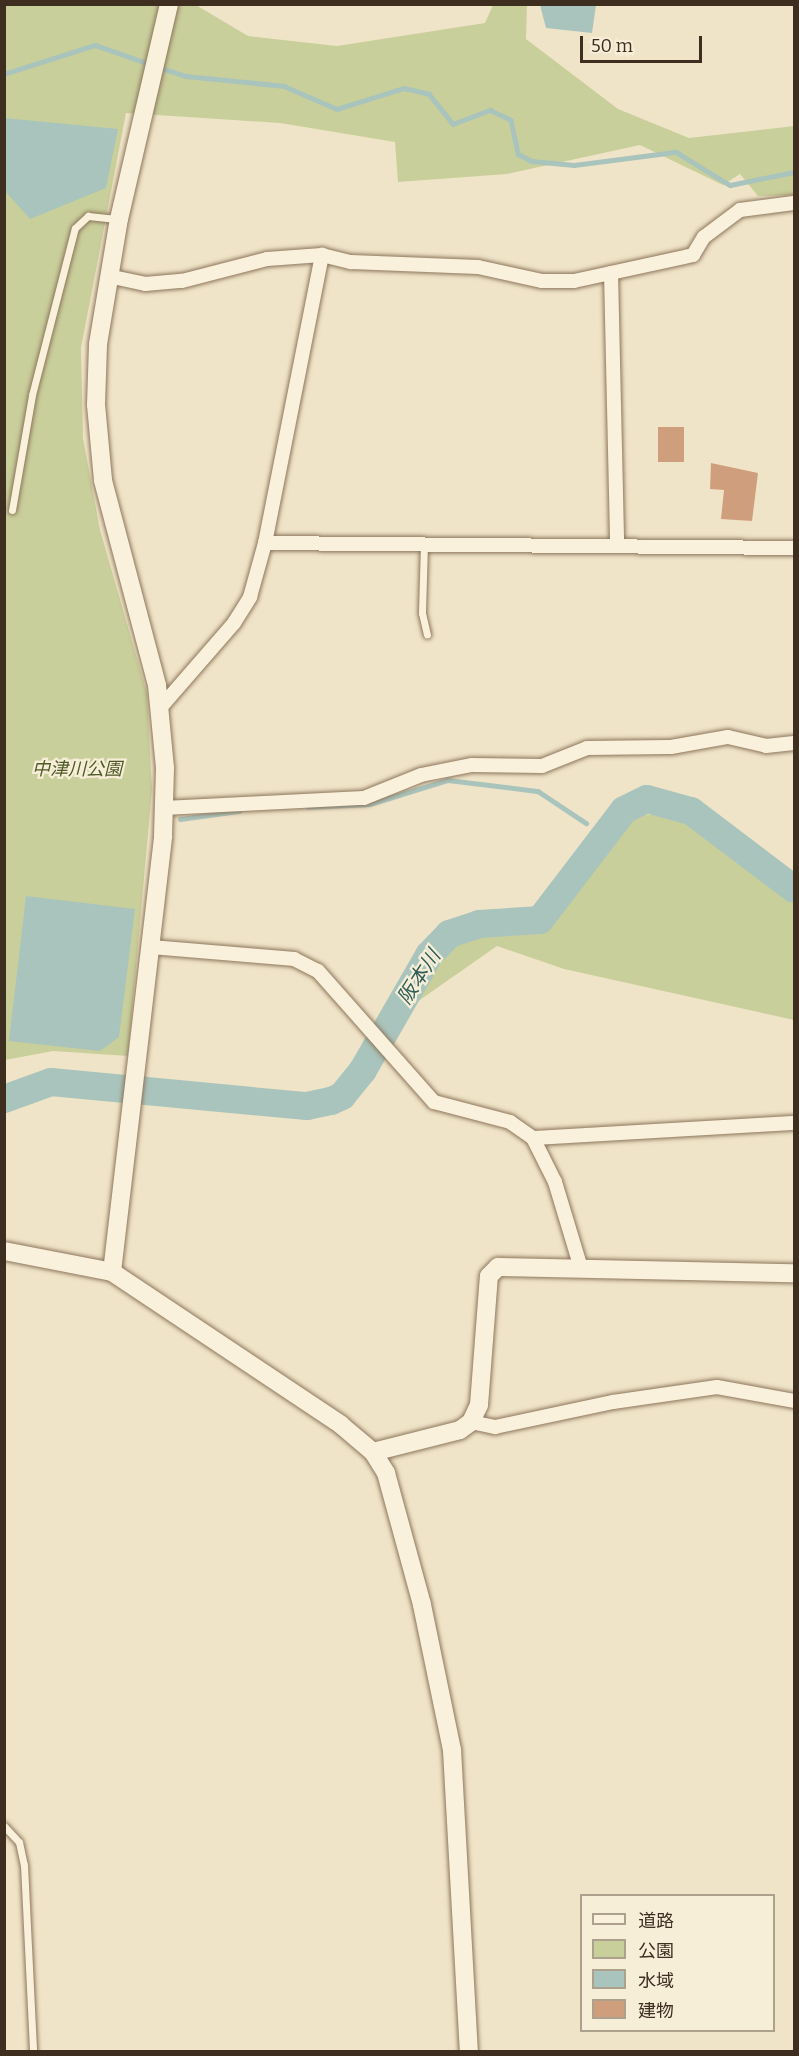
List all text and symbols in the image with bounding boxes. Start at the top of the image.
scale bar [583,24,704,62]
text: 50 m [591,35,633,57]
park label: 中津川公園 [32,758,122,780]
water label: 阪本川 [393,945,445,1009]
legend [580,1894,775,2032]
text: 道路 [638,1910,674,1932]
text: 公園 [638,1940,674,1962]
text: 水域 [638,1970,674,1992]
text: 建物 [638,2000,674,2022]

